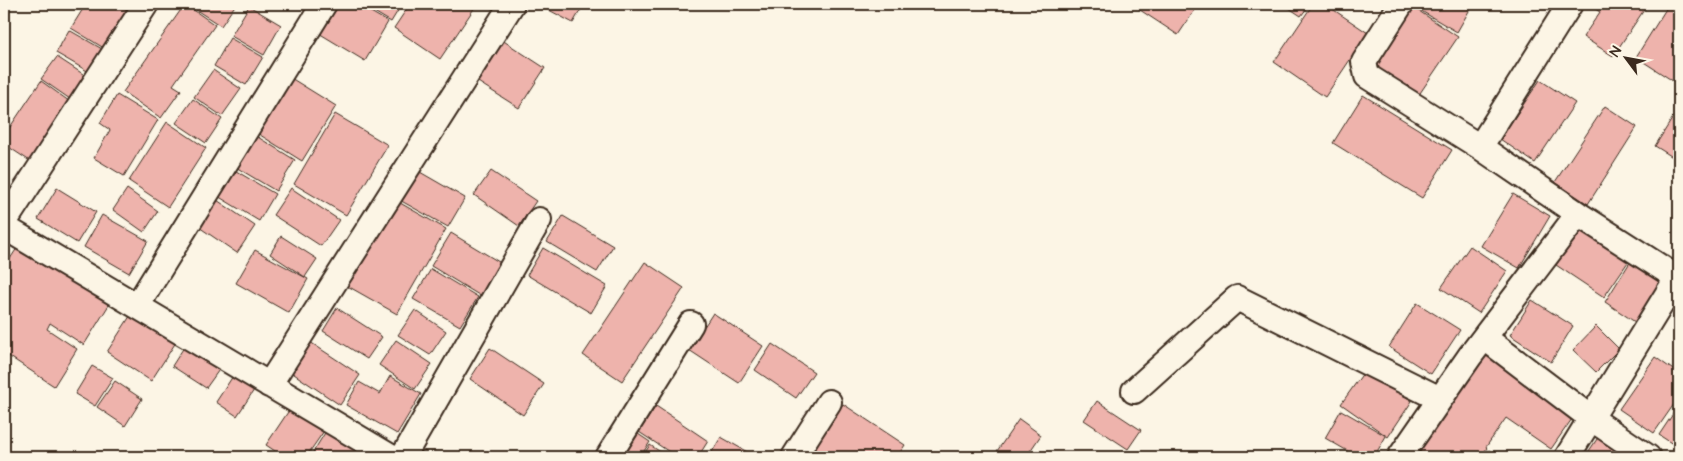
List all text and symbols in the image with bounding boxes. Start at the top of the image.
north arrow [1600,32,1650,82]
text: N [1605,42,1627,61]

